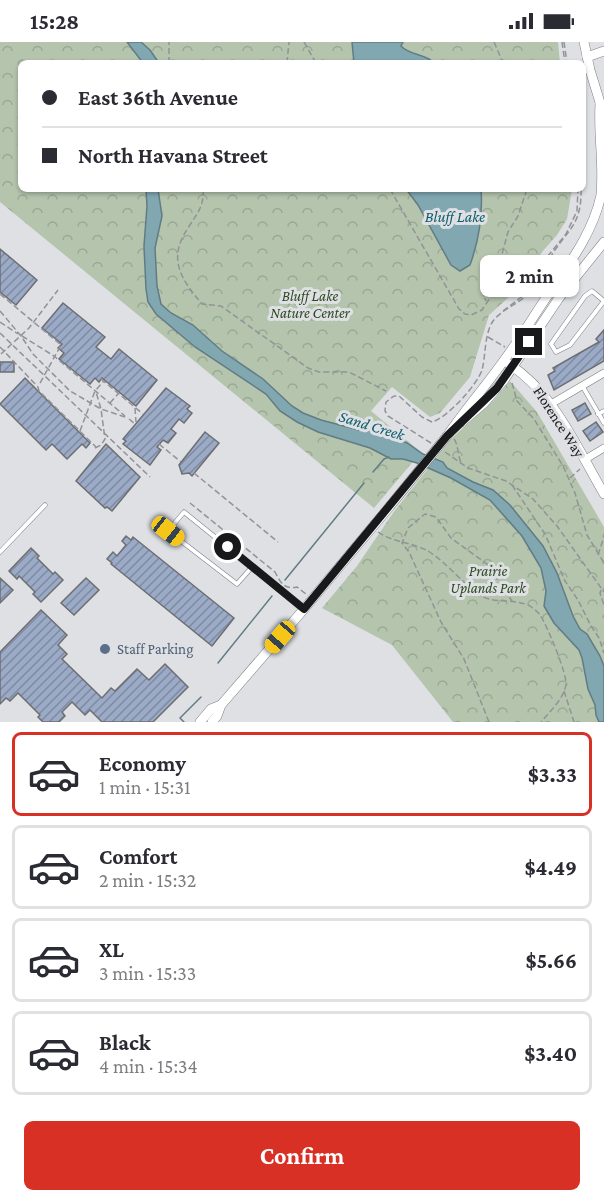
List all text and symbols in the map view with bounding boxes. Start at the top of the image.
text: 15:28 [30,9,79,34]
text: East 36th Avenue [78,85,238,110]
text: North Havana Street [78,143,268,168]
water label: Bluff Lake [425,208,485,226]
callout: 2 min [480,255,578,297]
text: 2 min [505,265,554,287]
park label: Bluff Lake Nature Center [270,288,351,321]
route end [515,328,542,355]
street label: Florence Way [529,384,588,461]
water label: Sand Creek [337,407,408,444]
car [148,513,188,549]
route start [214,533,241,560]
park label: Prairie Uplands Park [450,563,527,597]
car [261,618,299,656]
place label: Staff Parking [117,641,193,658]
marker: Staff Parking [98,642,112,656]
icon: car [27,747,81,801]
text: Economy [99,751,186,776]
text: $3.33 [528,762,577,787]
text: 1 min · 15:31 [99,776,191,798]
icon: car [27,840,81,894]
text: Comfort [99,844,177,869]
text: $4.49 [525,855,577,880]
text: 2 min · 15:32 [99,869,196,891]
icon: car [27,933,81,987]
text: XL [99,937,124,962]
text: $5.66 [525,948,577,973]
text: 3 min · 15:33 [99,962,196,984]
icon: car [27,1026,81,1080]
text: Black [99,1030,151,1055]
text: $3.40 [524,1041,577,1066]
text: 4 min · 15:34 [99,1055,198,1077]
button: Confirm [24,1121,580,1190]

